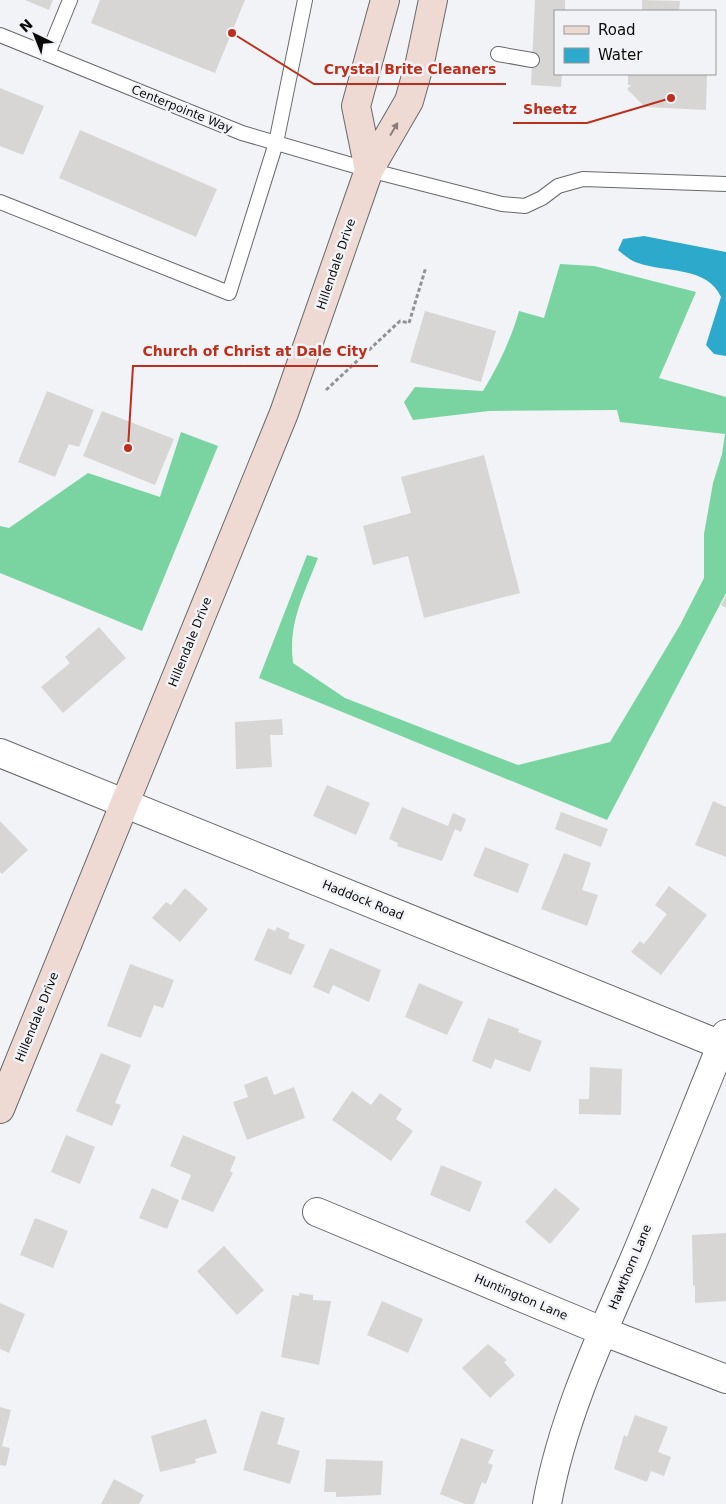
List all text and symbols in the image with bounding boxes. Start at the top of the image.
north arrow [10,10,60,60]
legend [554,10,716,75]
text: N [16,16,36,35]
text: Road [598,21,636,39]
text: Water [598,46,643,64]
callout: Crystal Brite Cleaners [314,55,506,84]
text: Crystal Brite Cleaners [324,61,496,77]
street label: Centerpointe Way [129,82,235,136]
callout: Sheetz [513,94,587,123]
text: Sheetz [523,101,577,117]
one-way arrow [390,122,399,135]
street label: Hillendale Drive [314,217,358,311]
callout: Church of Christ at Dale City [133,337,378,366]
text: Church of Christ at Dale City [143,343,367,359]
street label: Hillendale Drive [166,595,214,689]
street label: Haddock Road [320,877,406,923]
street label: Hillendale Drive [13,970,61,1064]
street label: Hawthorn Lane [606,1222,654,1312]
street label: Huntington Lane [472,1271,570,1323]

